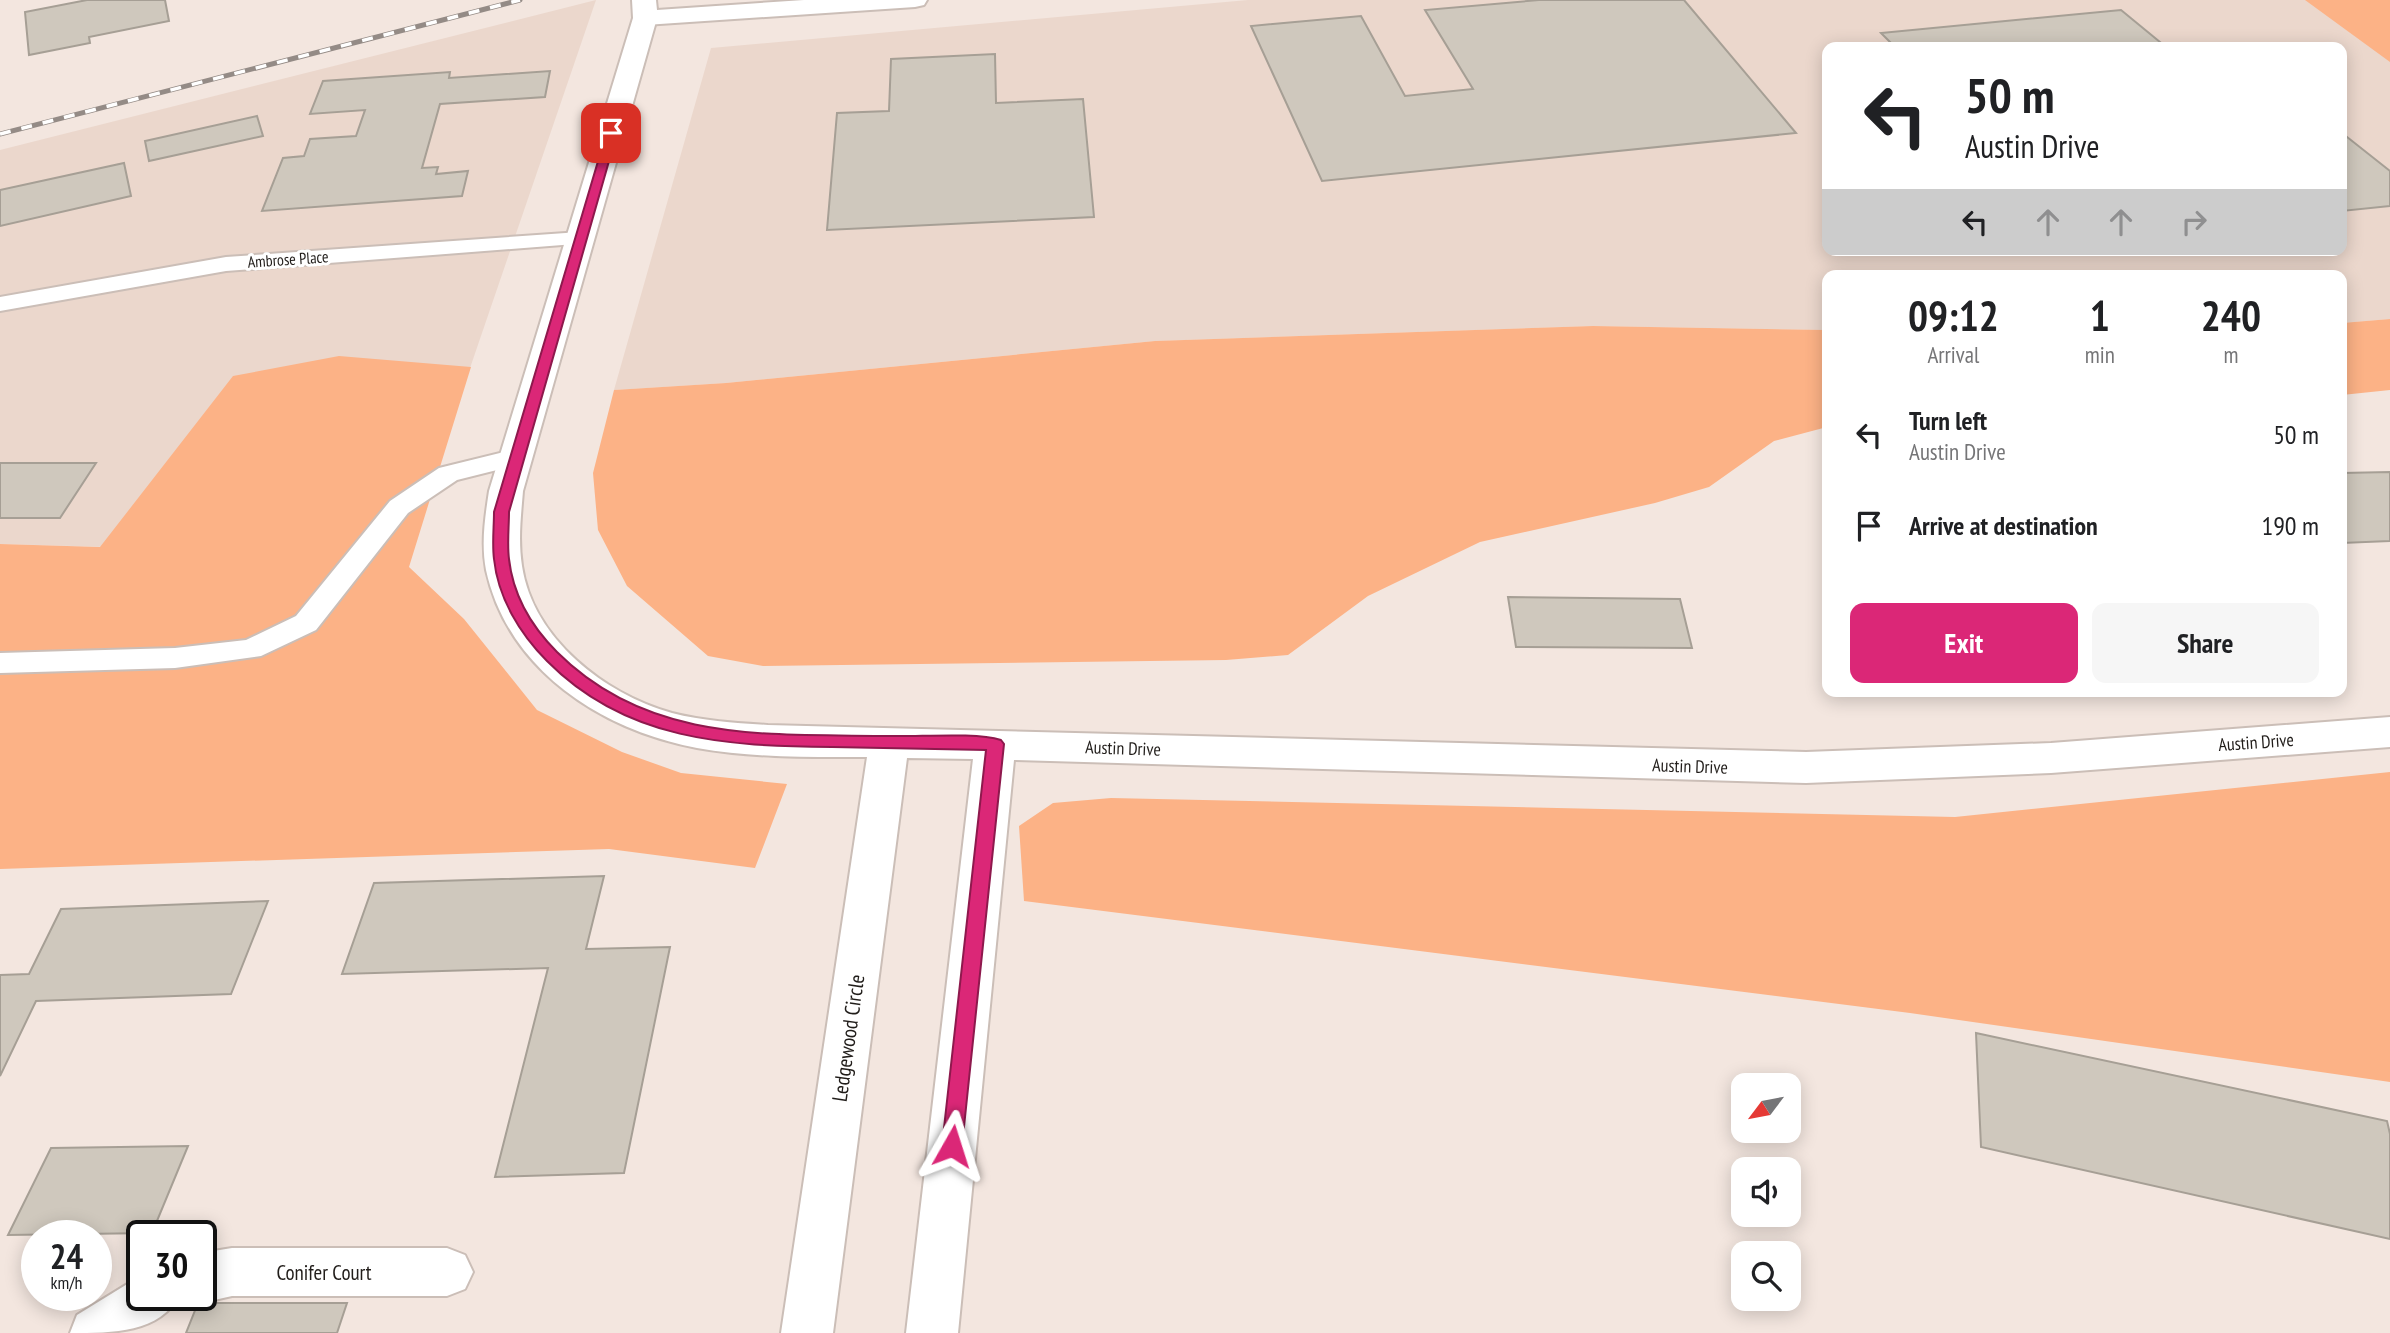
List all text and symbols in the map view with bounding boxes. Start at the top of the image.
text: 50 m [1965,63,2054,127]
icon: left [1850,70,1941,161]
pin [581,103,641,163]
icon: arrive [592,114,630,152]
text: Austin Drive [1965,125,2100,167]
icon: left [1956,203,1994,241]
icon: ahead [2029,203,2067,241]
icon: ahead [2102,203,2140,241]
icon: right [2175,203,2213,241]
street label: Ambrose Place [247,246,329,272]
text: 09:12 [1908,288,1999,343]
text: 1 [2090,288,2110,343]
text: 240 [2201,288,2261,343]
text: Arrival [1927,340,1979,369]
text: min [2085,340,2115,369]
text: m [2223,340,2238,369]
text: Turn left [1909,404,1987,437]
icon: left [1850,416,1888,454]
text: 50 m [2273,418,2319,451]
text: Austin Drive [1909,437,2006,466]
icon: arrive [1850,507,1888,545]
text: Arrive at destination [1909,509,2098,542]
text: 190 m [2261,509,2319,542]
button: Exit [1850,603,2078,683]
button: Share [2092,603,2319,683]
street label: Austin Drive [2217,728,2295,756]
street label: Austin Drive [1085,735,1161,761]
street label: Austin Drive [1652,753,1728,779]
street label: Ledgewood Circle [826,973,870,1103]
north arrow [1731,1073,1801,1143]
map controls [1731,1073,1801,1311]
position arrow [915,1109,989,1183]
button: sound [1731,1157,1801,1227]
speed limit sign: 30 [126,1220,217,1311]
text: 24 [50,1233,83,1279]
button: search [1731,1241,1801,1311]
street label: Conifer Court [276,1259,372,1286]
text: km/h [51,1271,82,1294]

